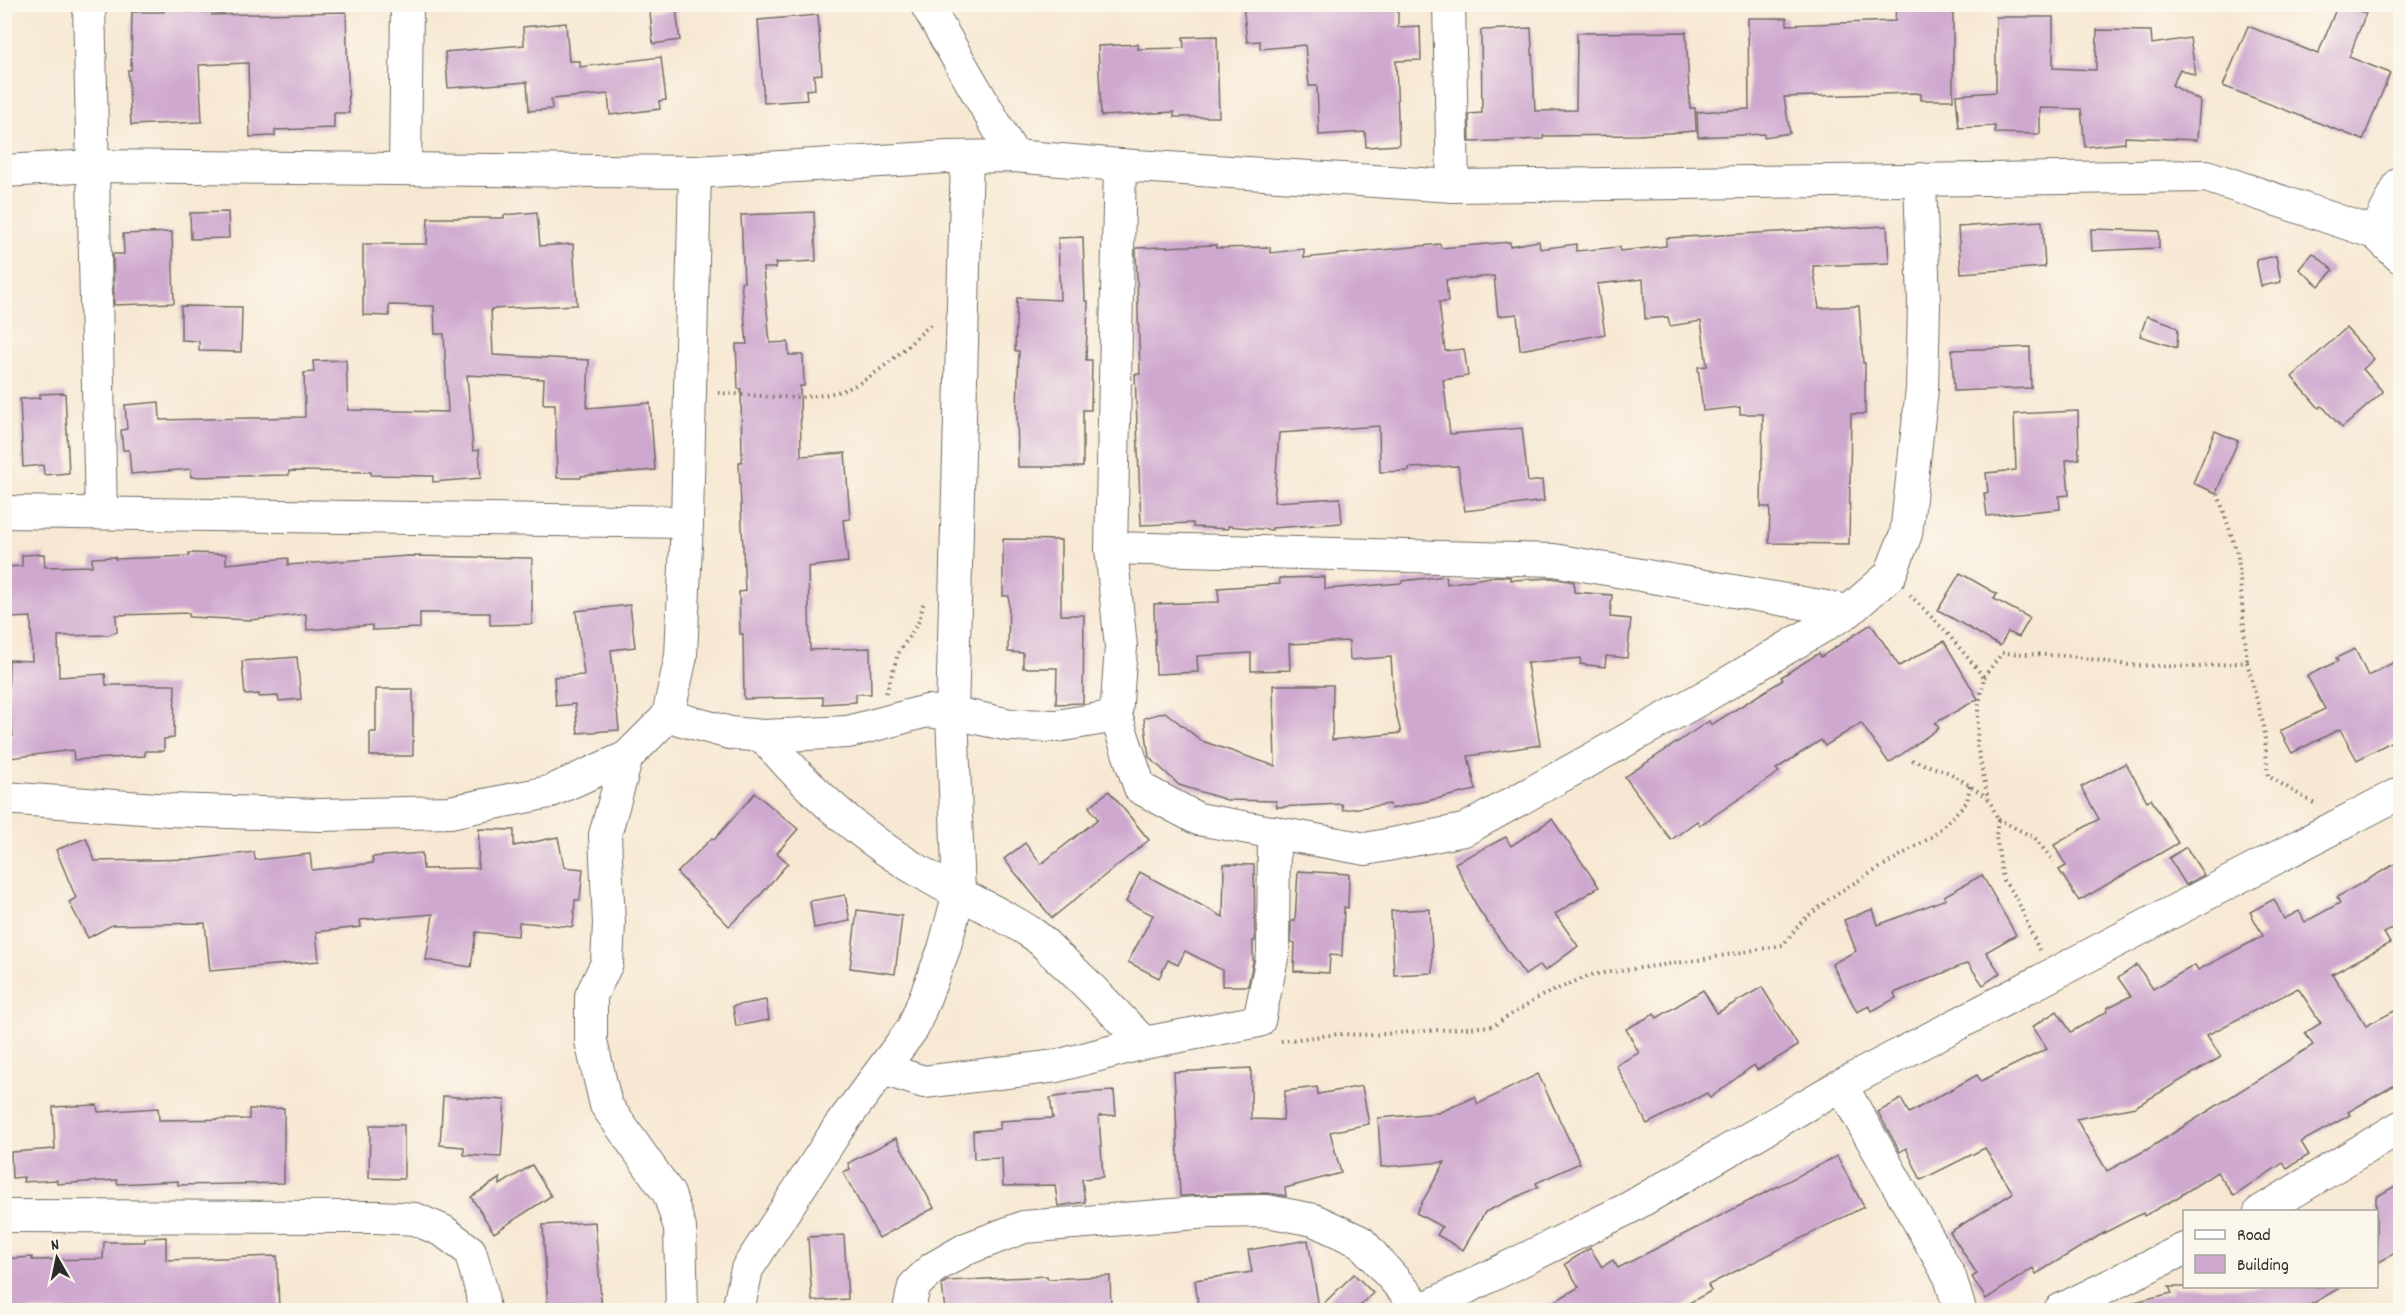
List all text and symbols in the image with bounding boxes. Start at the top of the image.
legend [2183,1210,2378,1288]
text: Road [2237,1224,2271,1249]
north arrow [27,1228,87,1288]
text: N [49,1234,61,1258]
text: Building [2237,1254,2289,1279]

